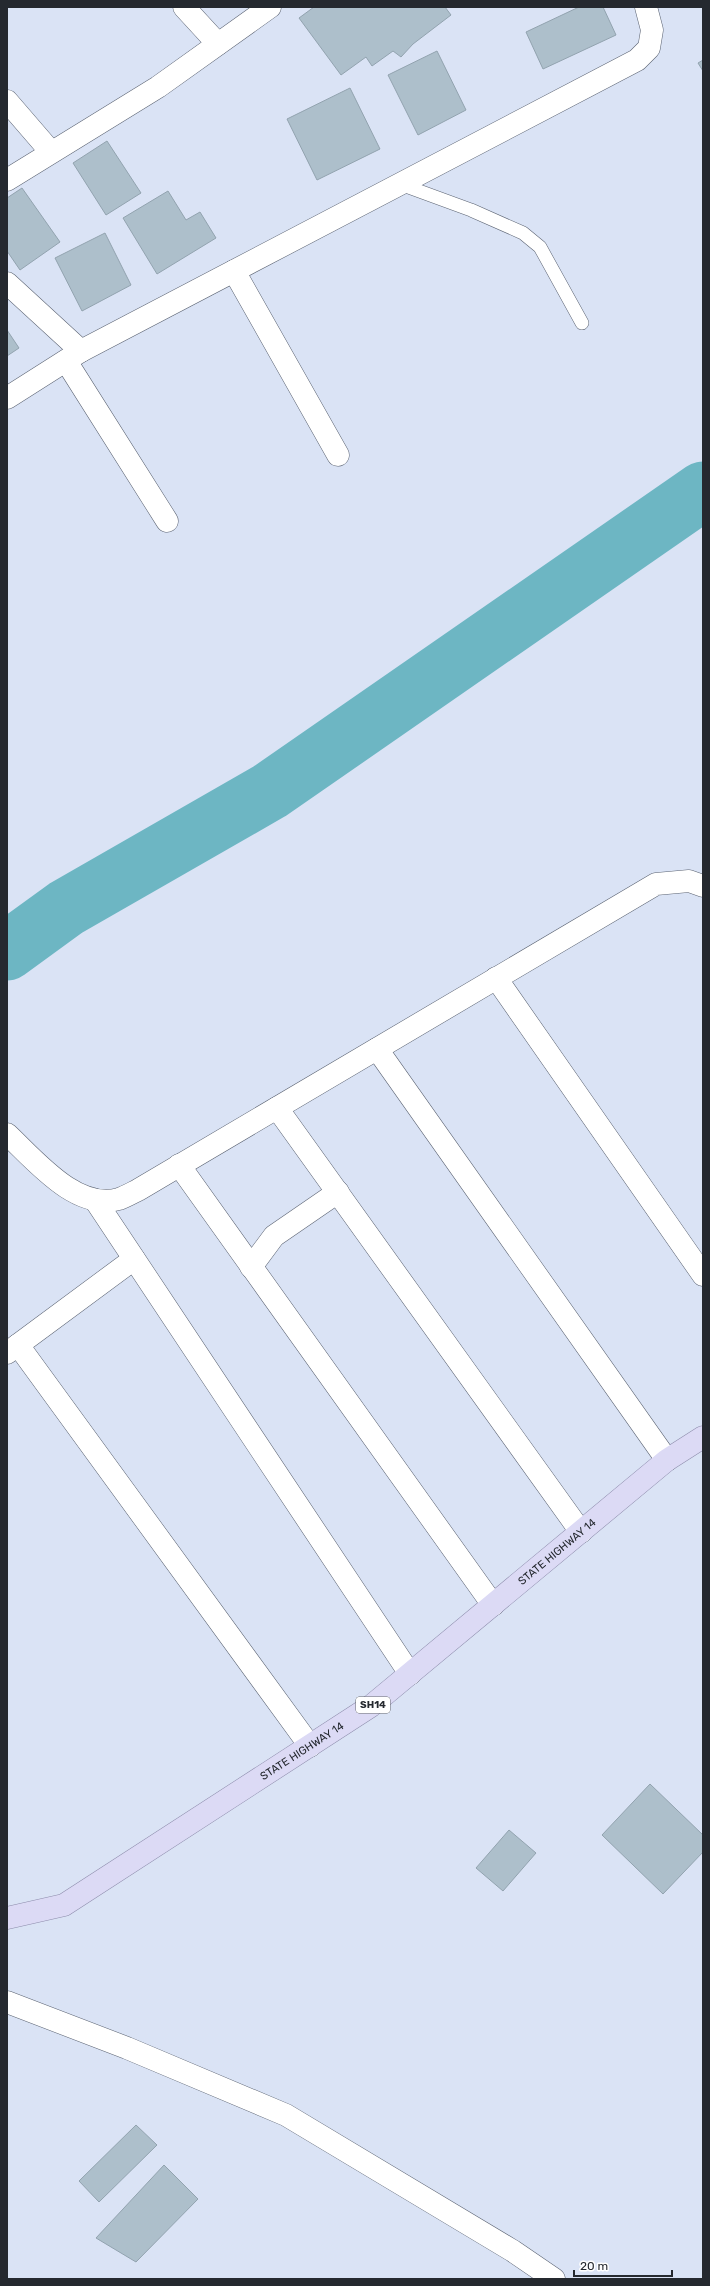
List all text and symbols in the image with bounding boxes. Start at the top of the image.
street label: STATE HIGHWAY 14 [515,1515,598,1588]
road number: SH14 [356,1697,390,1713]
street label: STATE HIGHWAY 14 [258,1719,346,1783]
scale bar [574,2252,672,2278]
text: 20 m [580,2259,608,2273]

